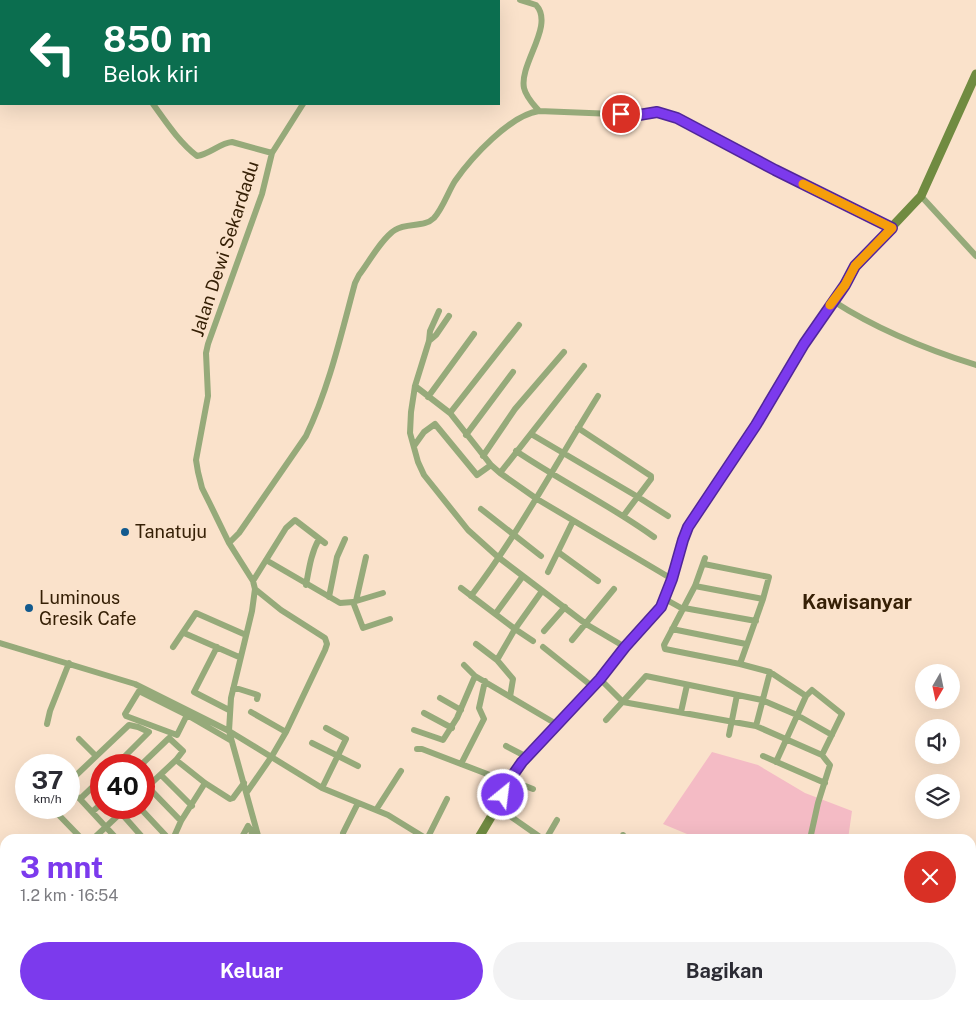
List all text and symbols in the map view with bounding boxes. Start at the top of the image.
text: 850 m [103,19,212,60]
icon: left [20,20,85,85]
text: Belok kiri [103,61,199,87]
pin [600,93,642,135]
icon: arrive [607,100,635,128]
street label: Jalan Dewi Sekardadu [186,158,263,339]
place label: Tanatuju [135,521,207,542]
marker: Tanatuju [119,526,131,538]
place label: Luminous Gresik Cafe [39,587,137,629]
district label: Kawisanyar [802,590,912,614]
marker: Luminous Gresik Cafe [23,602,35,614]
north arrow [915,664,960,709]
map controls [915,664,960,819]
button: sound [915,719,960,764]
speed limit sign: 40 [90,754,155,819]
text: 37 [32,765,63,795]
position arrow [476,768,528,820]
button: layers [915,774,960,819]
text: km/h [33,792,62,806]
text: 3 mnt [20,849,103,885]
button: close [904,851,956,903]
text: 1.2 km · 16:54 [20,886,118,905]
button: Keluar [20,942,483,1000]
button: Bagikan [493,942,956,1000]

